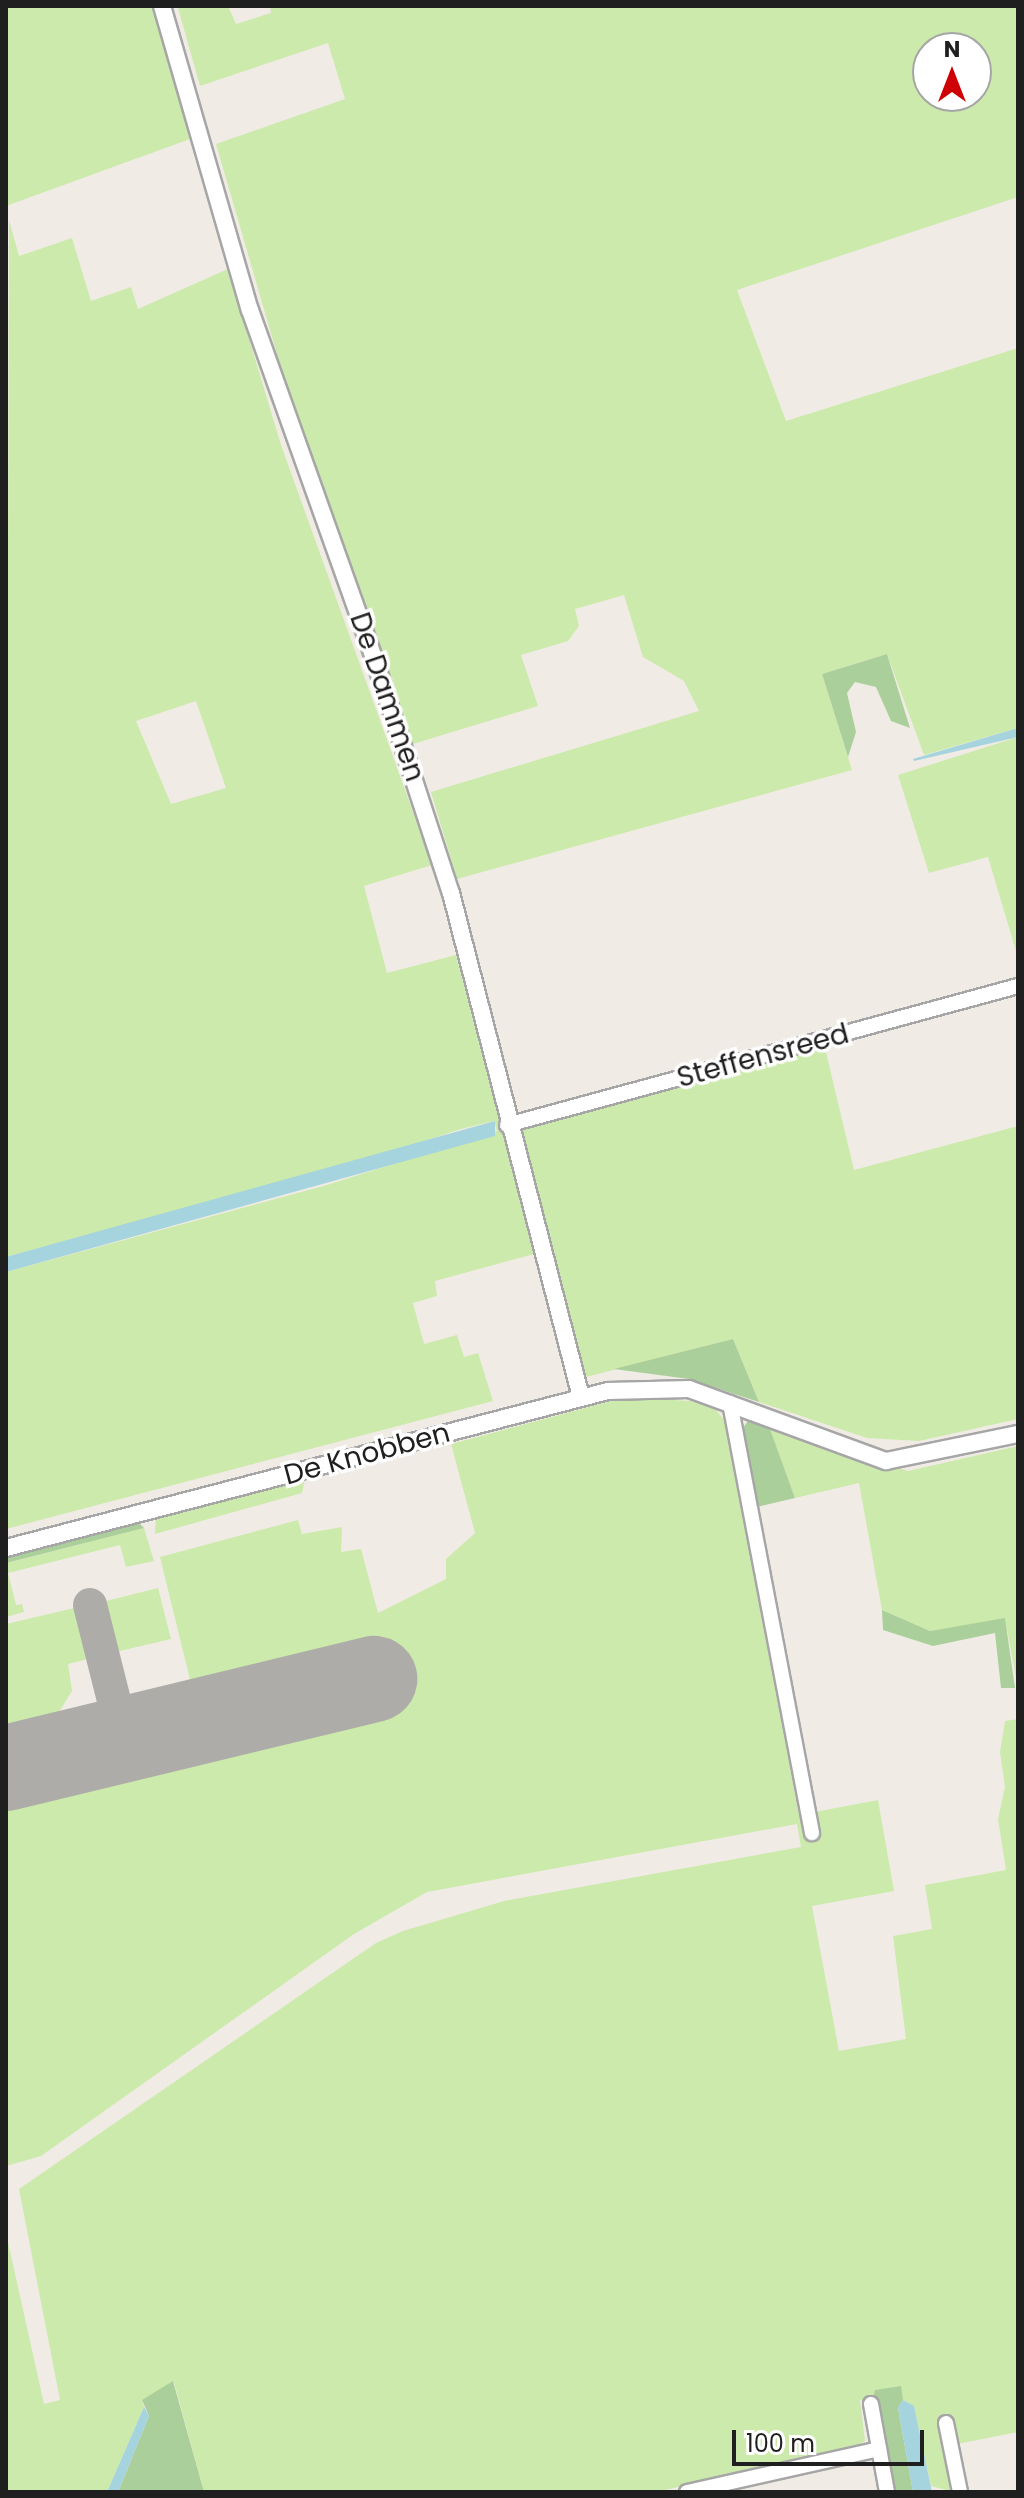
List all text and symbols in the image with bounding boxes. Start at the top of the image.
north arrow [912,32,992,112]
text: N [944,34,960,65]
street label: De Dammen [342,608,432,786]
street label: Steffensreed [673,1017,853,1095]
street label: De Knobben [280,1416,454,1492]
scale bar [736,2414,928,2464]
text: 100 m [746,2427,815,2460]

